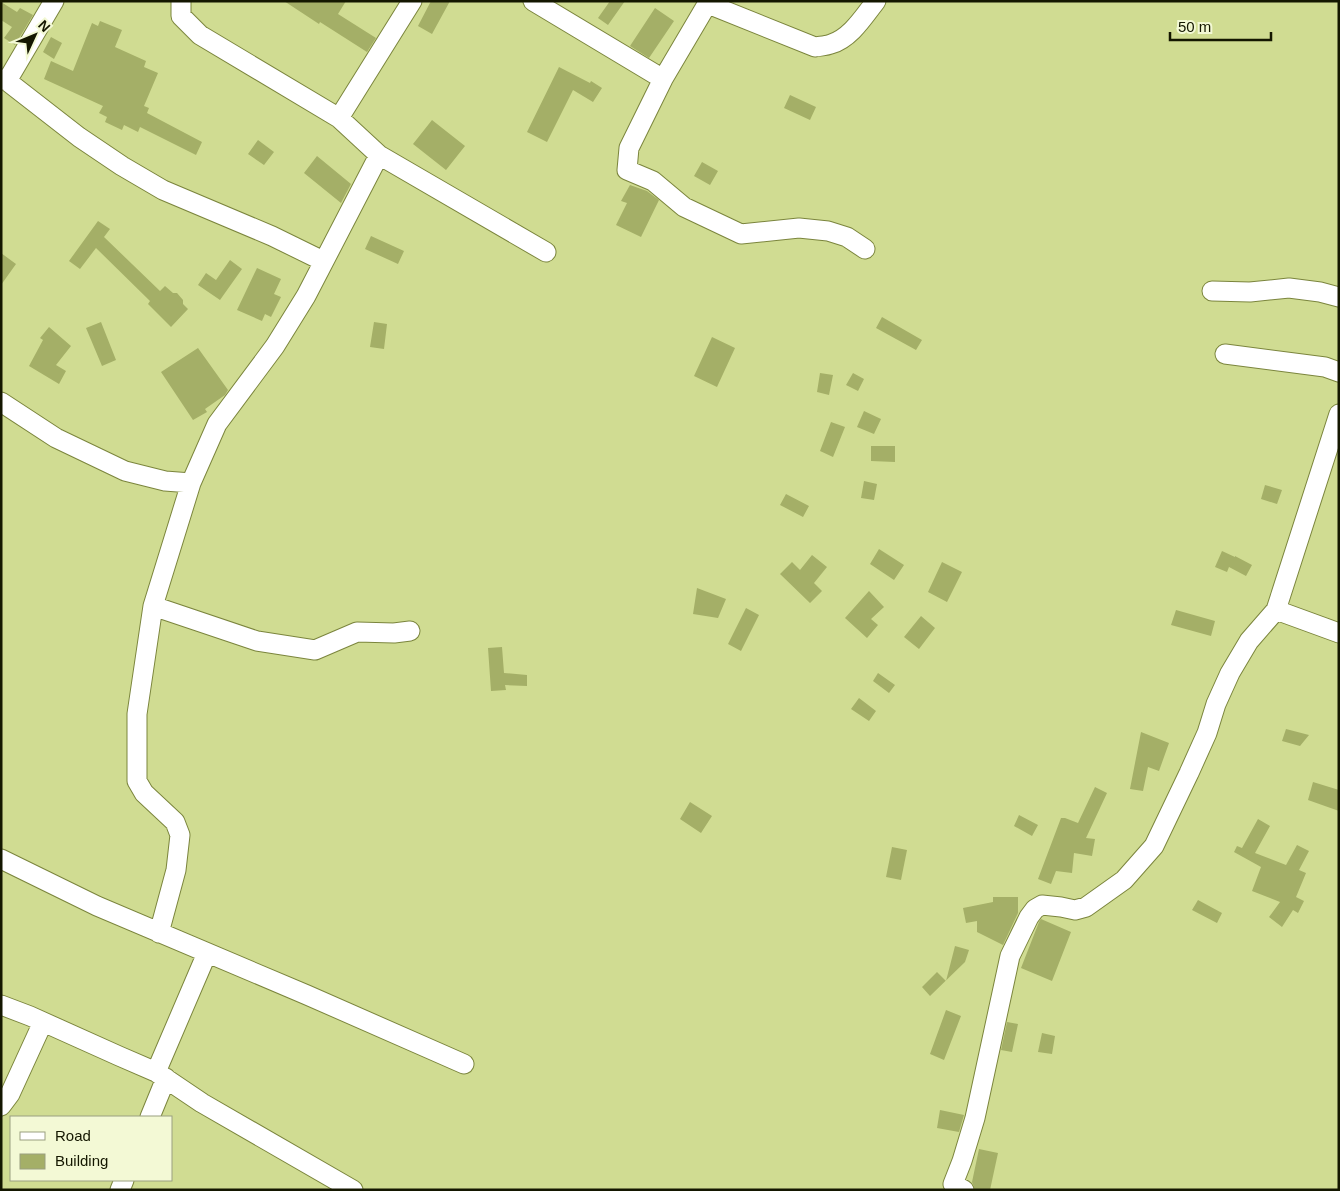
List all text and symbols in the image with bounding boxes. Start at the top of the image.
north arrow [10,10,60,60]
scale bar [1170,10,1271,42]
text: N [35,17,54,35]
text: 50 m [1178,18,1211,35]
legend [10,1116,172,1181]
text: Road [55,1127,91,1144]
text: Building [55,1152,108,1169]

